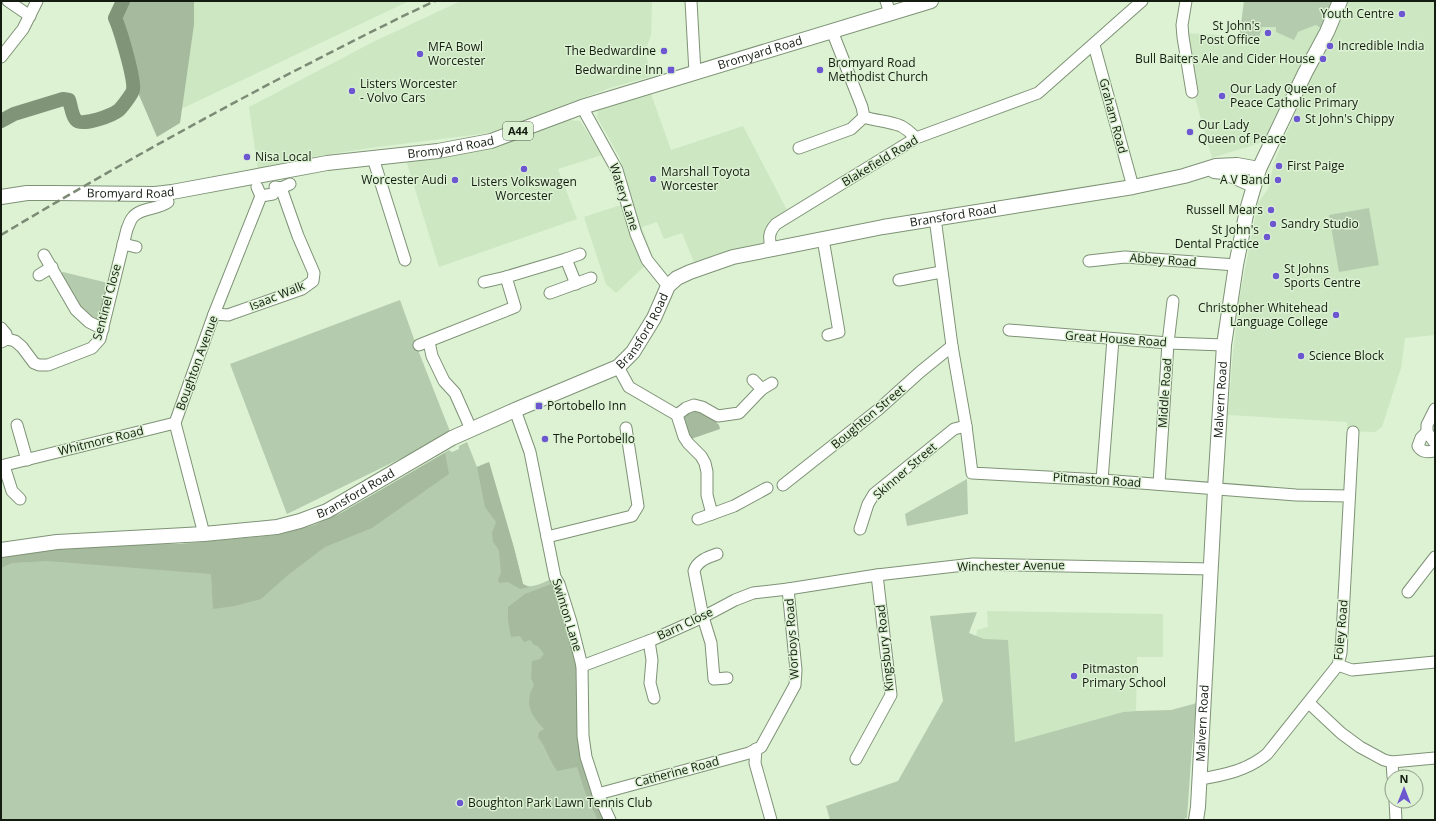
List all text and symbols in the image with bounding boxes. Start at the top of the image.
place label: Youth Centre [1320,5,1394,22]
marker: Youth Centre [1397,9,1407,19]
place label: St John's Post Office [1200,17,1260,48]
marker: St John's Post Office [1263,28,1273,38]
street label: Bromyard Road [716,32,804,73]
place label: Incredible India [1338,37,1424,54]
place label: MFA Bowl Worcester [428,38,485,69]
marker: Incredible India [1325,41,1335,51]
place label: The Bedwardine [565,42,656,59]
marker: The Bedwardine [659,46,669,56]
marker: MFA Bowl Worcester [415,49,425,59]
place label: Bull Baiters Ale and Cider House [1135,50,1315,67]
place label: Bromyard Road Methodist Church [828,54,928,85]
marker: Bull Baiters Ale and Cider House [1318,54,1328,64]
place label: Bedwardine Inn [575,61,663,78]
marker: Bedwardine Inn [666,65,676,75]
marker: Bromyard Road Methodist Church [815,65,825,75]
place label: Listers Worcester - Volvo Cars [360,75,457,106]
street label: Graham Road [1095,76,1132,155]
place label: Our Lady Queen of Peace Catholic Primary [1230,80,1359,111]
marker: Listers Worcester - Volvo Cars [347,86,357,96]
marker: Our Lady Queen of Peace Catholic Primary [1217,91,1227,101]
place label: St John's Chippy [1305,110,1395,127]
marker: St John's Chippy [1292,114,1302,124]
place label: Our Lady Queen of Peace [1198,116,1286,147]
road number: A44 [503,122,533,140]
marker: Our Lady Queen of Peace [1185,127,1195,137]
street label: Blakefield Road [838,131,921,190]
street label: Bromyard Road [407,132,496,162]
place label: Nisa Local [255,148,312,165]
marker: Nisa Local [242,152,252,162]
place label: First Paige [1287,157,1345,174]
street label: Watery Lane [606,161,643,233]
marker: First Paige [1274,161,1284,171]
place label: Marshall Toyota Worcester [661,163,750,194]
marker: Listers Volkswagen Worcester [519,164,529,174]
place label: Worcester Audi [361,171,447,188]
place label: A V Band [1220,171,1270,188]
place label: Listers Volkswagen Worcester [471,173,577,204]
marker: Marshall Toyota Worcester [648,174,658,184]
marker: Worcester Audi [450,175,460,185]
marker: A V Band [1273,175,1283,185]
street label: Bromyard Road [87,183,175,202]
street label: Bransford Road [908,200,998,231]
place label: Russell Mears [1186,201,1263,218]
marker: Russell Mears [1266,205,1276,215]
place label: Sandry Studio [1281,215,1359,232]
marker: Sandry Studio [1268,219,1278,229]
place label: St John's Dental Practice [1175,221,1259,252]
marker: St John's Dental Practice [1262,232,1272,242]
street label: Abbey Road [1129,249,1197,270]
place label: St Johns Sports Centre [1284,260,1361,291]
street label: Sentinel Close [88,262,125,342]
marker: St Johns Sports Centre [1271,271,1281,281]
street label: Isaac Walk [247,276,308,314]
street label: Bransford Road [612,290,672,373]
place label: Christopher Whitehead Language College [1198,299,1328,330]
marker: Christopher Whitehead Language College [1331,310,1341,320]
street label: Boughton Avenue [171,313,222,413]
street label: Great House Road [1065,326,1168,351]
place label: Science Block [1309,347,1385,364]
marker: Science Block [1296,351,1306,361]
street label: Middle Road [1154,357,1175,428]
street label: Malvern Road [1209,361,1231,439]
street label: Boughton Street [827,381,908,453]
place label: Portobello Inn [547,397,626,414]
marker: Portobello Inn [534,401,544,411]
street label: Whitmore Road [56,422,145,459]
place label: The Portobello [553,430,635,447]
marker: The Portobello [540,434,550,444]
street label: Skinner Street [869,438,940,503]
street label: Bransford Road [314,464,398,522]
street label: Pitmaston Road [1052,468,1142,491]
street label: Winchester Avenue [957,556,1065,575]
street label: Swinton Lane [548,576,587,654]
street label: Worboys Road [780,598,803,680]
street label: Foley Road [1329,599,1352,661]
street label: Barn Close [654,603,716,644]
street label: Kingsbury Road [871,604,898,692]
place label: Pitmaston Primary School [1082,660,1166,691]
marker: Pitmaston Primary School [1069,671,1079,681]
street label: Malvern Road [1191,684,1213,762]
street label: Catherine Road [633,752,721,791]
north arrow [1384,769,1424,809]
text: N [1400,771,1408,786]
place label: Boughton Park Lawn Tennis Club [468,794,652,811]
marker: Boughton Park Lawn Tennis Club [455,798,465,808]

